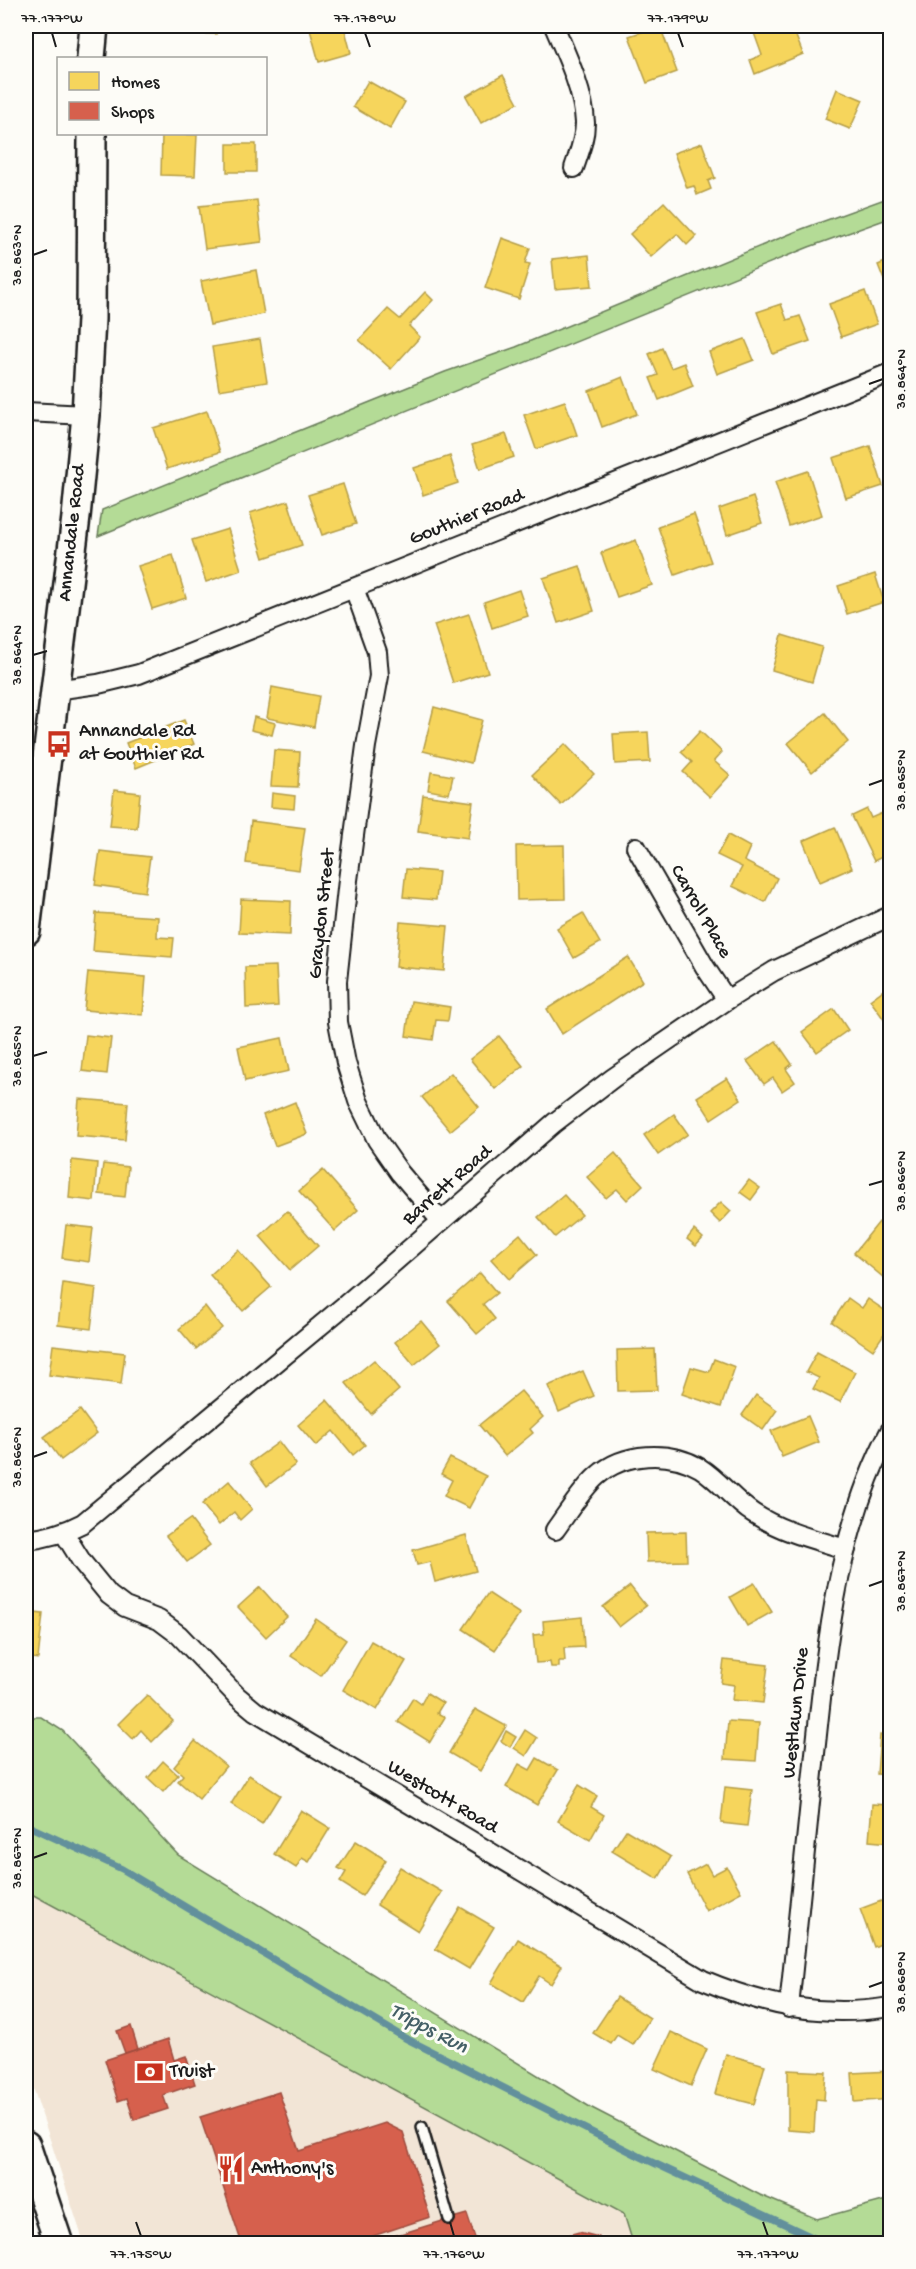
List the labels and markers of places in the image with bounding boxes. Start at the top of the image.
place label: Annandale Rd at Gouthier Rd [79,721,205,767]
bus stop icon: Annandale Rd at Gouthier Rd [44,729,74,759]
bank icon: Truist [135,2057,165,2087]
place label: Truist [169,2061,216,2084]
restaurant icon: Anthony's [216,2154,246,2184]
place label: Anthony's [251,2158,334,2181]

